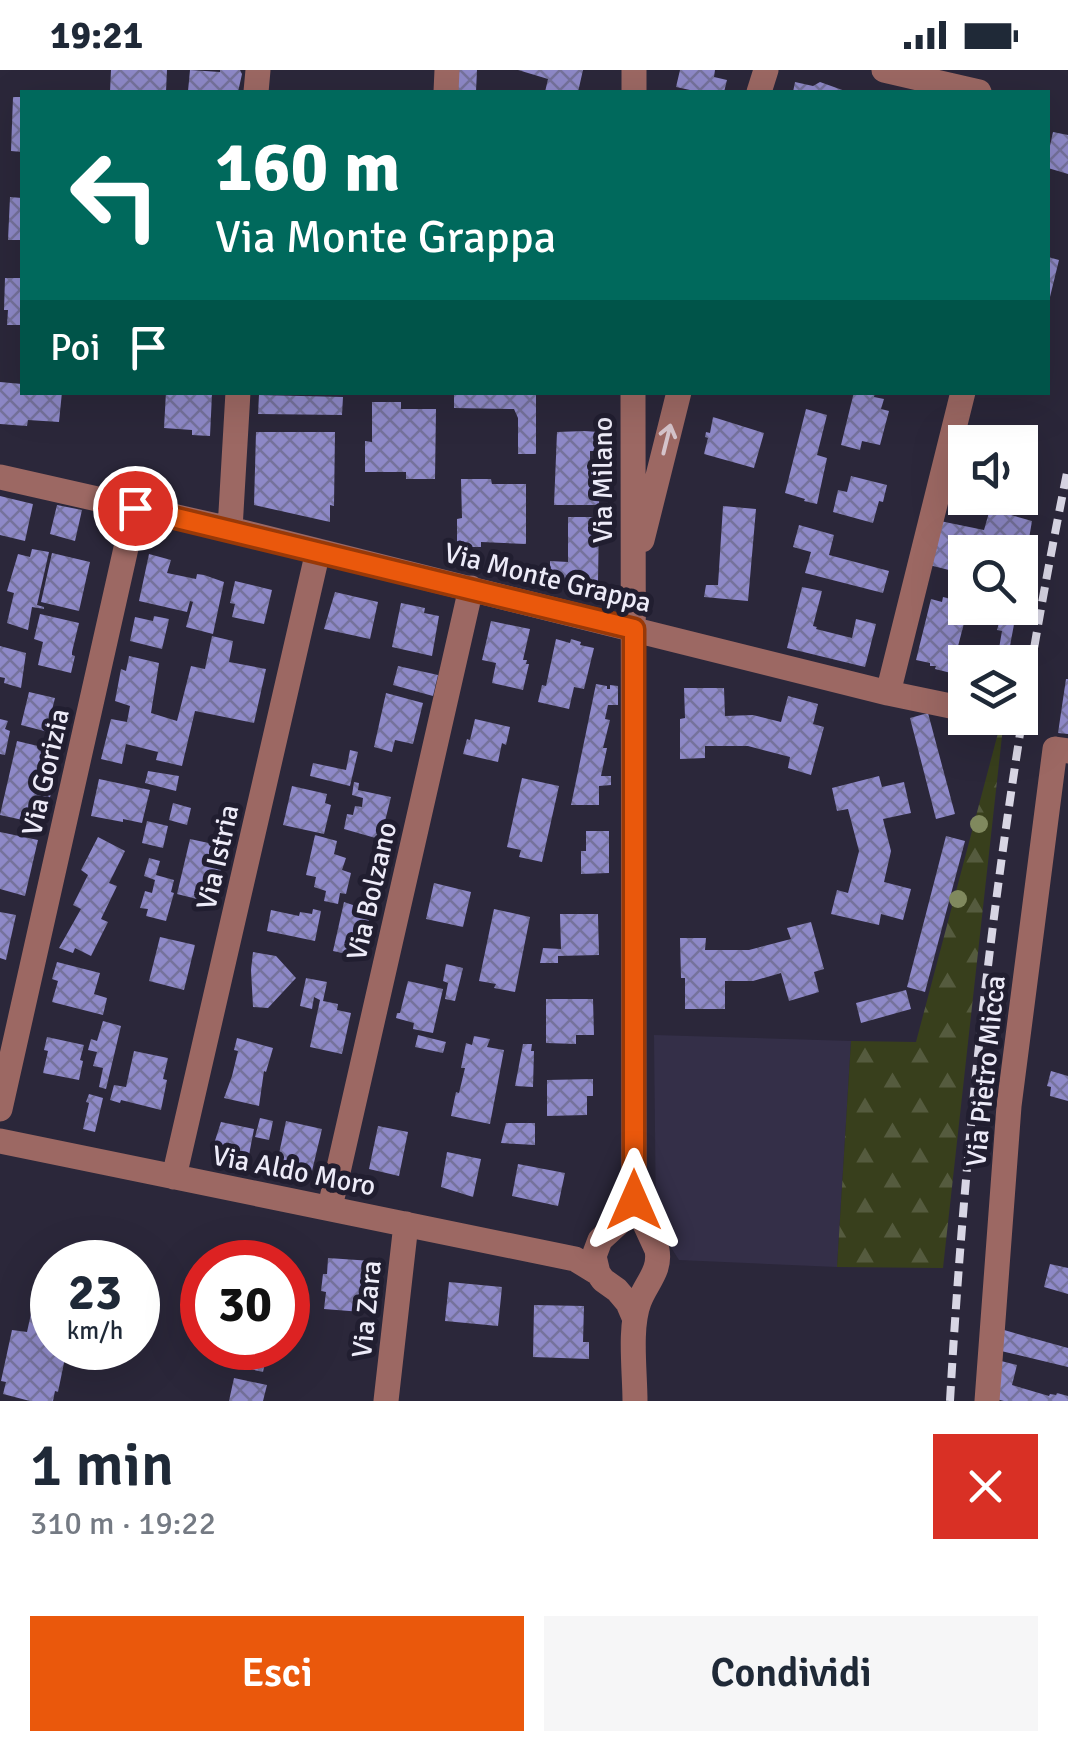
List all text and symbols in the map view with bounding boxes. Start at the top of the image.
text: 19:21 [50,12,143,59]
text: 160 m [215,124,400,210]
icon: left [50,130,180,260]
text: Via Monte Grappa [215,210,556,265]
icon: arrive [121,320,176,375]
text: Poi [50,324,101,371]
street label: Via Milano [586,417,620,543]
one-way arrow [659,424,677,456]
map controls [948,425,1038,735]
button: sound [948,425,1038,515]
pin [93,466,178,551]
icon: arrive [108,481,163,536]
button: search [948,535,1038,625]
street label: Via Monte Grappa [441,536,655,620]
button: layers [948,645,1038,735]
street label: Via Gorizia [15,705,77,839]
street label: Via Istria [189,801,247,913]
street label: Via Bolzano [340,819,404,964]
street label: Via Pietro Micca [959,974,1013,1169]
street label: Via Aldo Moro [209,1138,379,1204]
position arrow [582,1148,686,1252]
speed limit sign: 30 [180,1240,310,1370]
street label: Via Zara [345,1259,389,1360]
text: 23 [68,1262,122,1324]
text: km/h [67,1315,123,1346]
text: 1 min [30,1429,174,1503]
button: close [933,1434,1038,1539]
text: 310 m · 19:22 [30,1504,216,1543]
button: Esci [30,1616,524,1731]
button: Condividi [544,1616,1038,1731]

